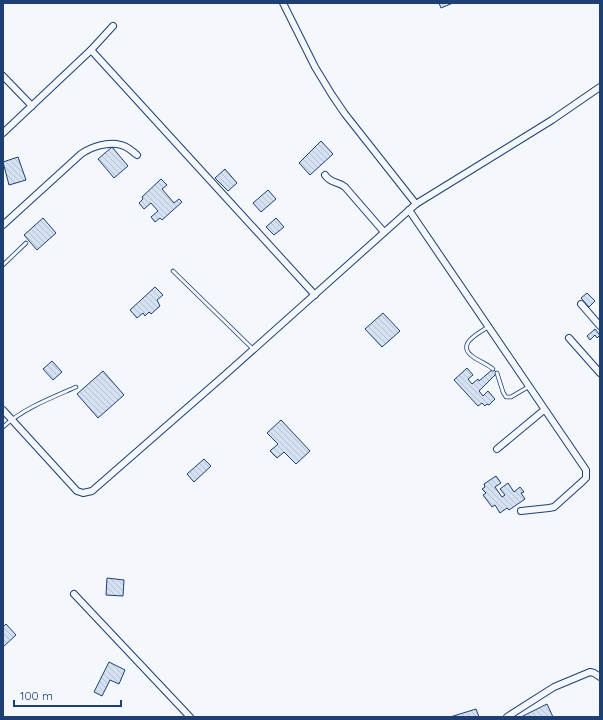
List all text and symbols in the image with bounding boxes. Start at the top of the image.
scale bar [14,682,121,708]
text: 100 m [20,688,53,703]

